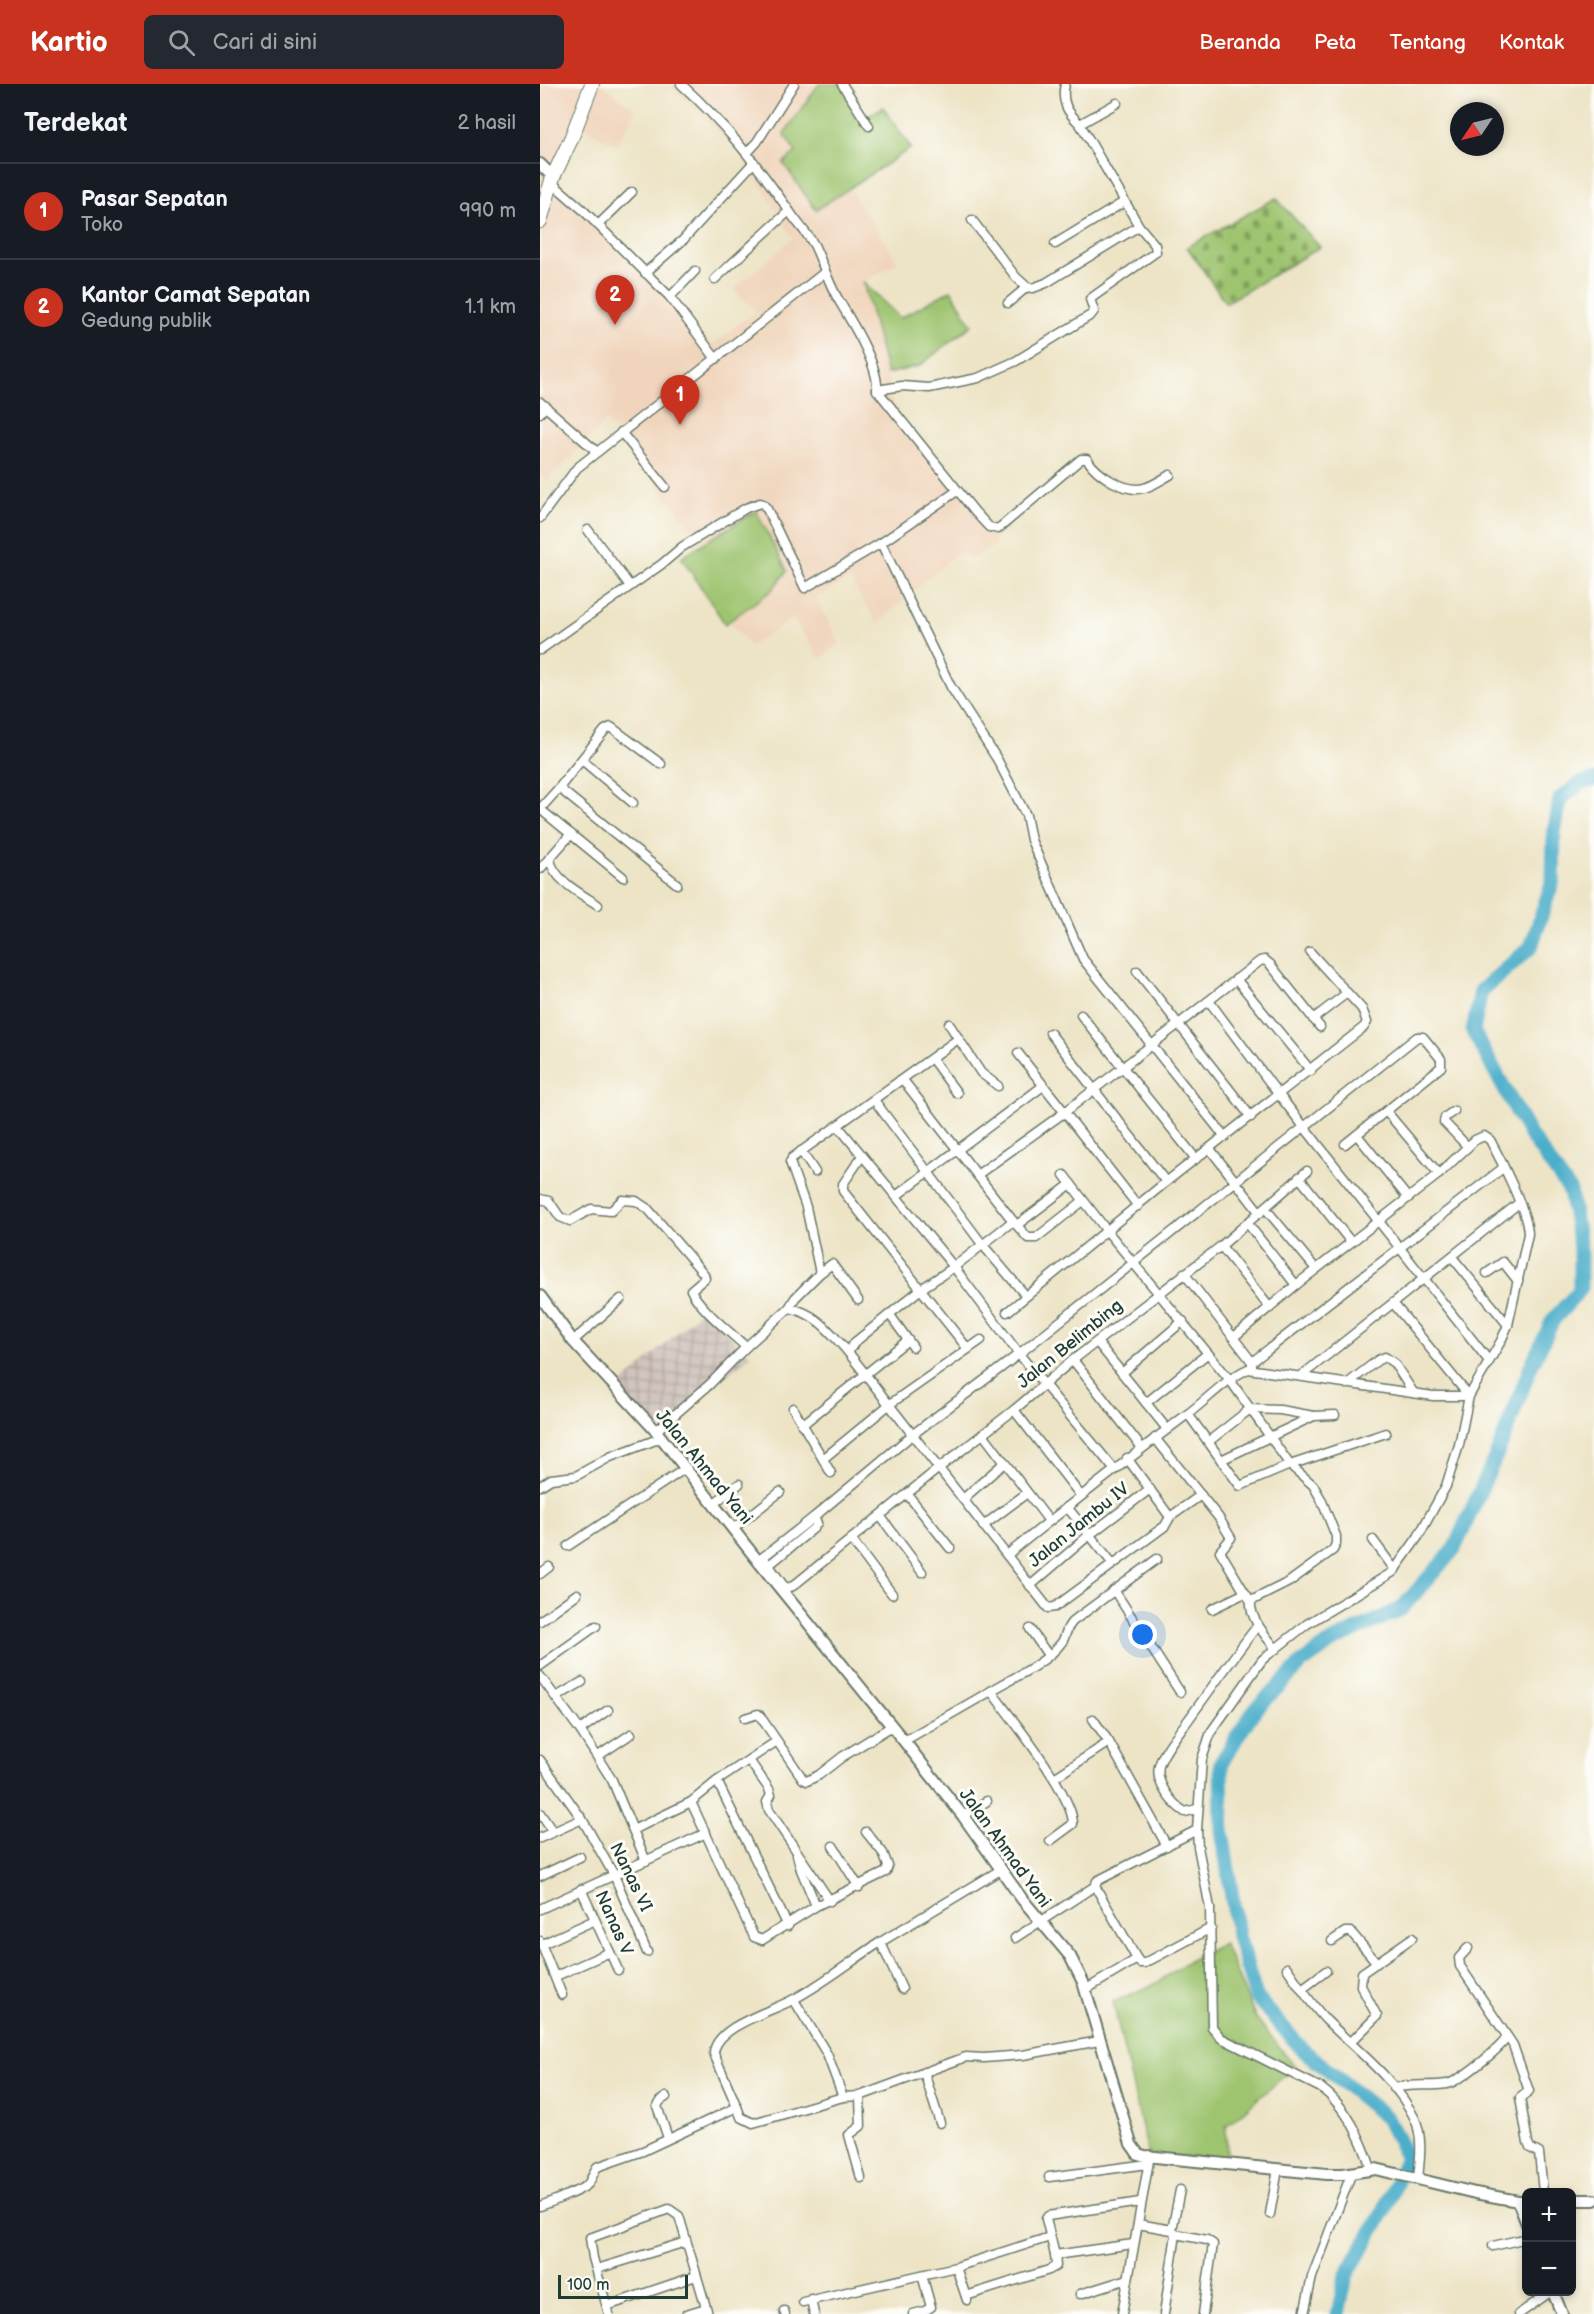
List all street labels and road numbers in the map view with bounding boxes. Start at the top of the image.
street label: Jalan Belimbing [1013,1295,1127,1393]
street label: Jalan Ahmad Yani [651,1405,757,1529]
street label: Jalan Jambu IV [1025,1478,1133,1572]
street label: Jalan Ahmad Yani [955,1784,1055,1912]
street label: Nanas VI [605,1839,657,1915]
street label: Nanas V [590,1887,638,1959]

